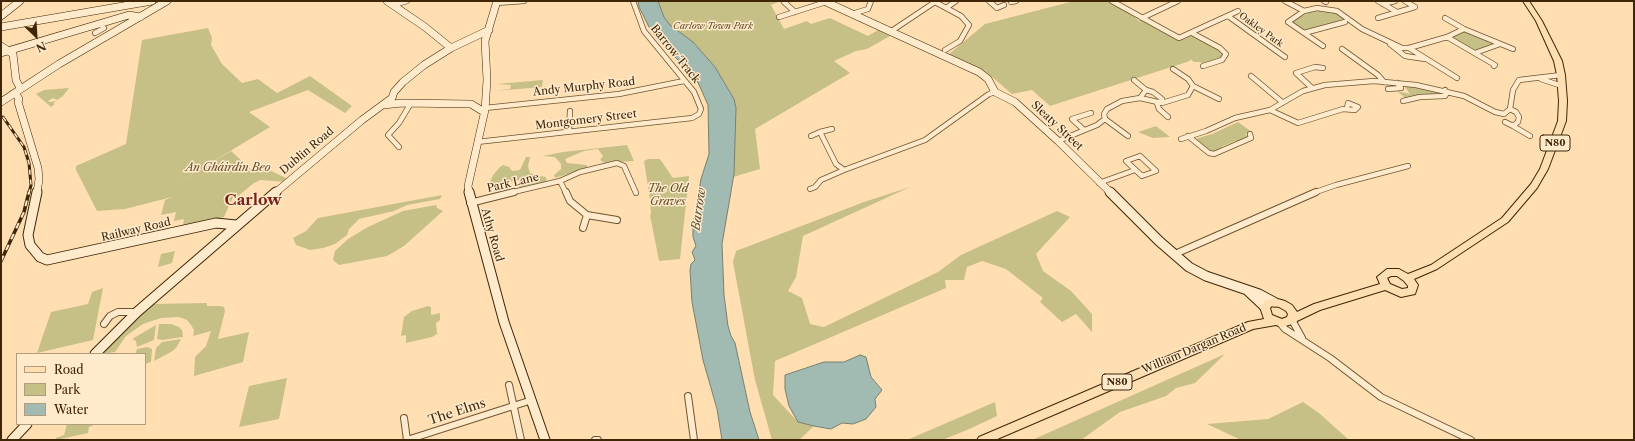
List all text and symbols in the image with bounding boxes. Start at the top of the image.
street label: Oakley Park [1237,10,1285,50]
north arrow [16,16,56,56]
park label: Carlow Town Park [673,21,753,31]
street label: Barrow Track [647,22,703,86]
text: N [34,39,48,55]
street label: Andy Murphy Road [532,75,636,99]
street label: Sleaty Street [1028,99,1086,153]
street label: Montgomery Street [535,107,637,133]
street label: Dublin Road [277,125,337,177]
road number: N80 [1540,135,1570,151]
park label: An Gháirdín Beo [185,161,271,175]
street label: Park Lane [486,171,540,195]
park label: The Old Graves [648,182,688,208]
water label: Barrow [689,187,709,231]
district label: Carlow [225,192,281,210]
street label: Athy Road [478,207,506,263]
street label: Railway Road [100,216,172,244]
street label: William Dargan Road [1140,321,1248,377]
legend [16,353,146,425]
text: Road [54,362,84,377]
road number: N80 [1102,374,1132,390]
text: Park [54,382,80,397]
street label: The Elms [426,395,488,429]
text: Water [54,402,88,417]

